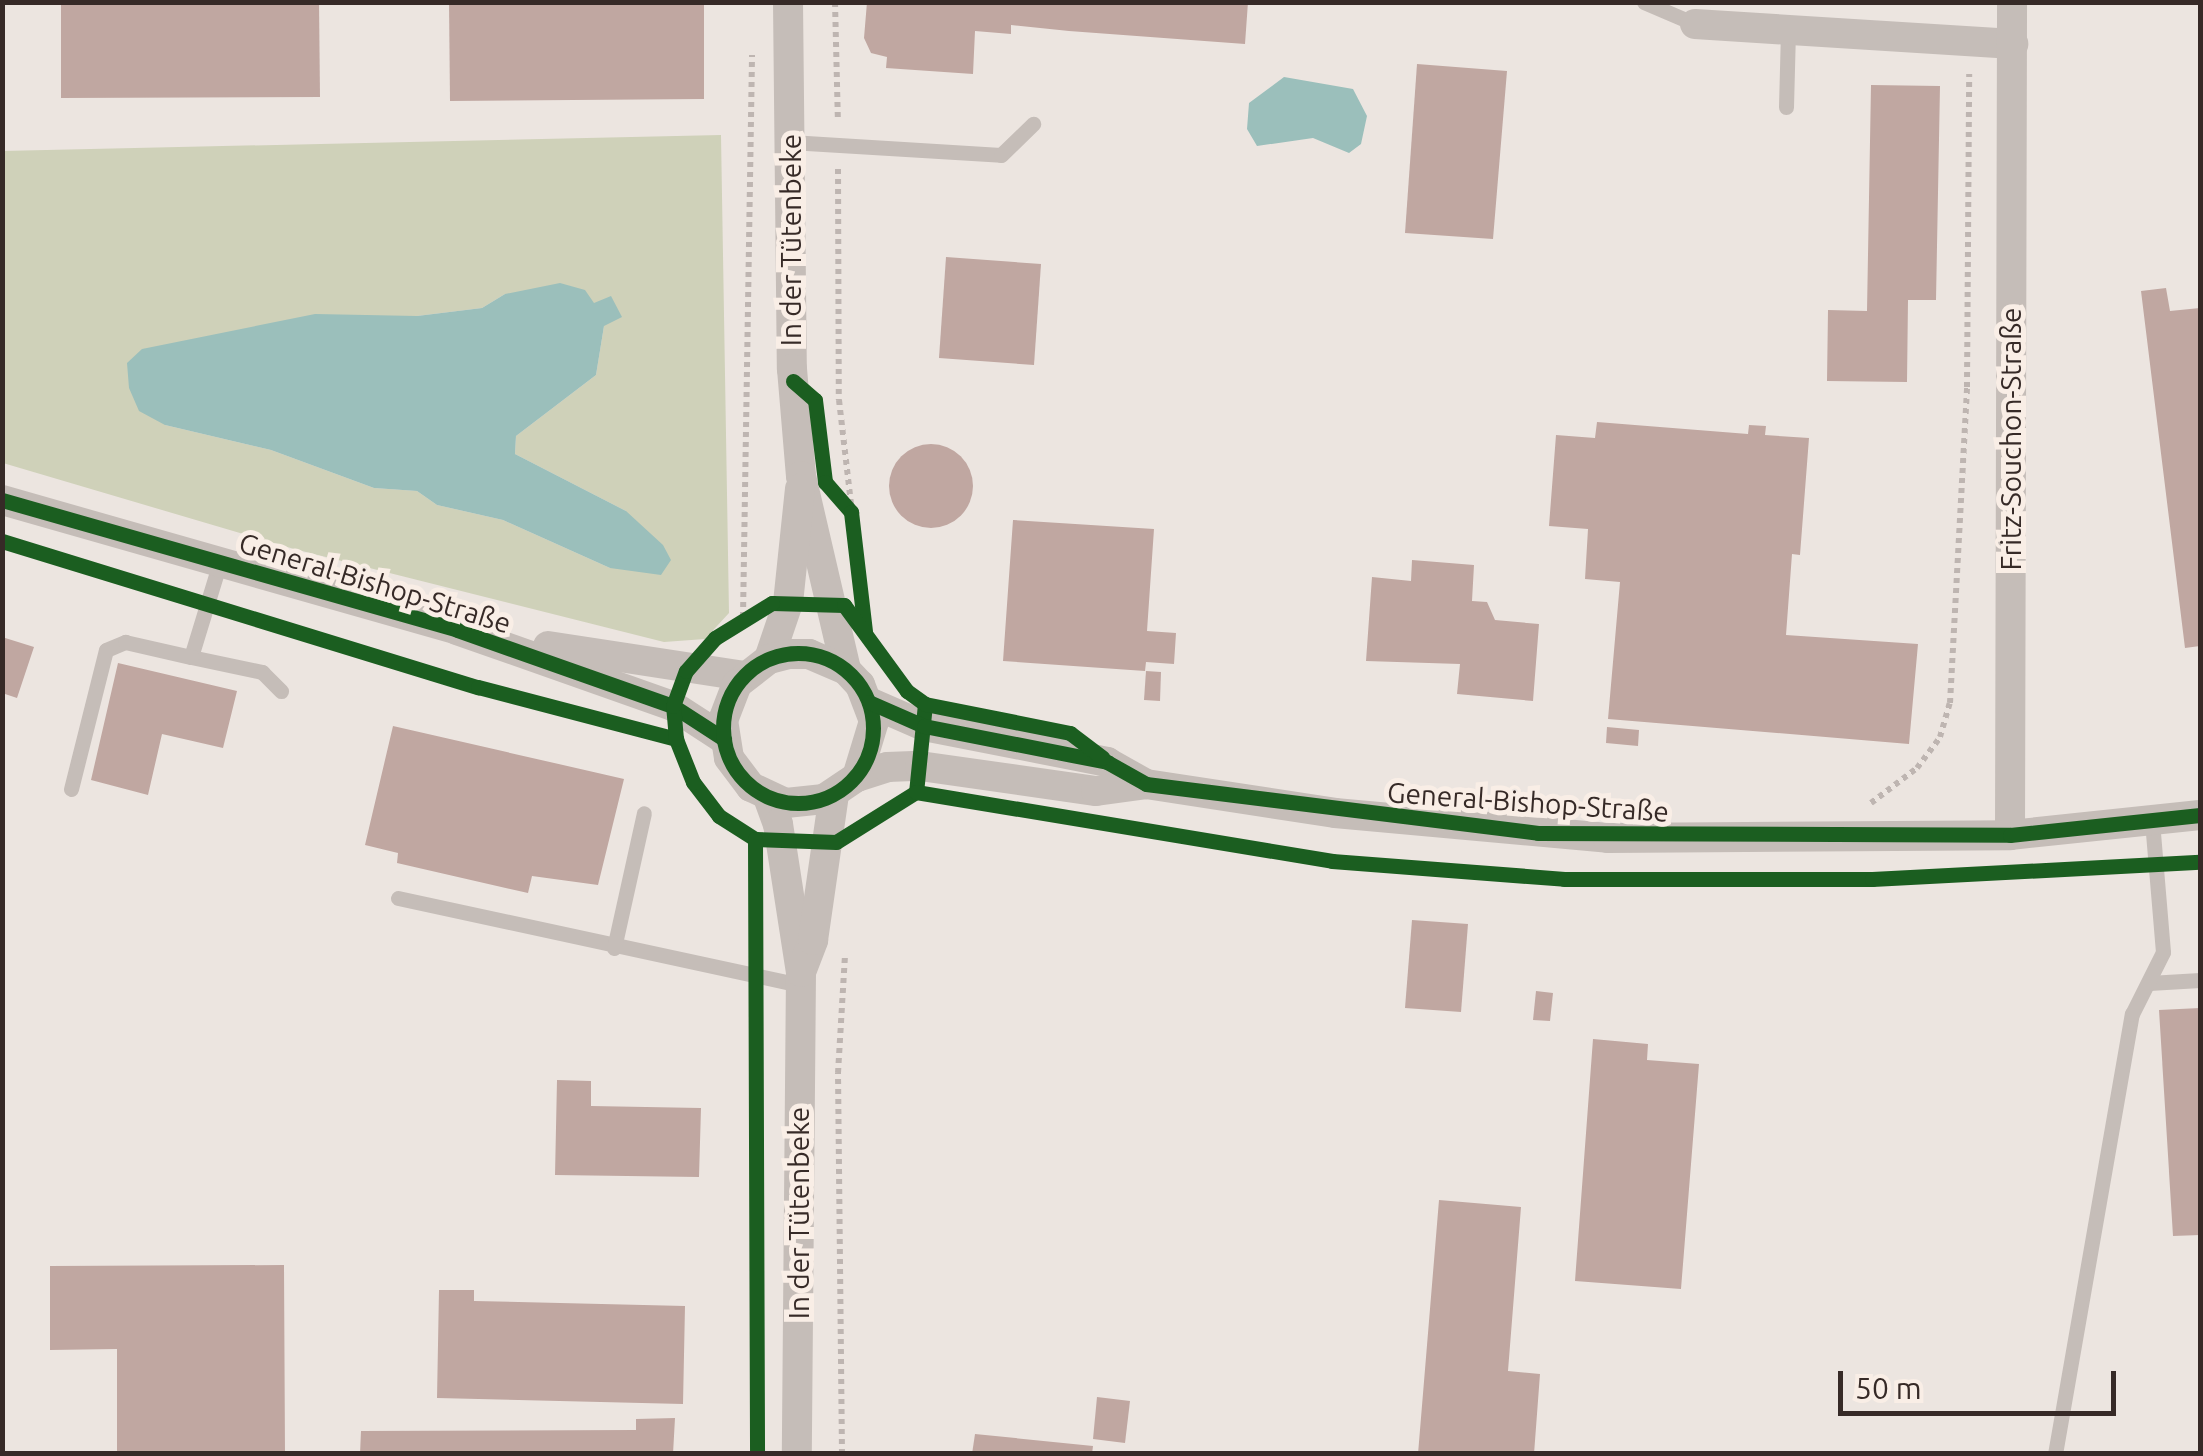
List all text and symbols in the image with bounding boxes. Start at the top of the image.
street label: In der Tütenbeke [774,134,808,346]
street label: Fritz-Souchon-Straße [1994,307,2028,571]
street label: General-Bishop-Straße [235,526,515,640]
street label: General-Bishop-Straße [1386,775,1670,829]
street label: In der Tütenbeke [782,1107,816,1319]
scale bar [1843,1351,2120,1413]
text: 50 m [1855,1371,1922,1405]

